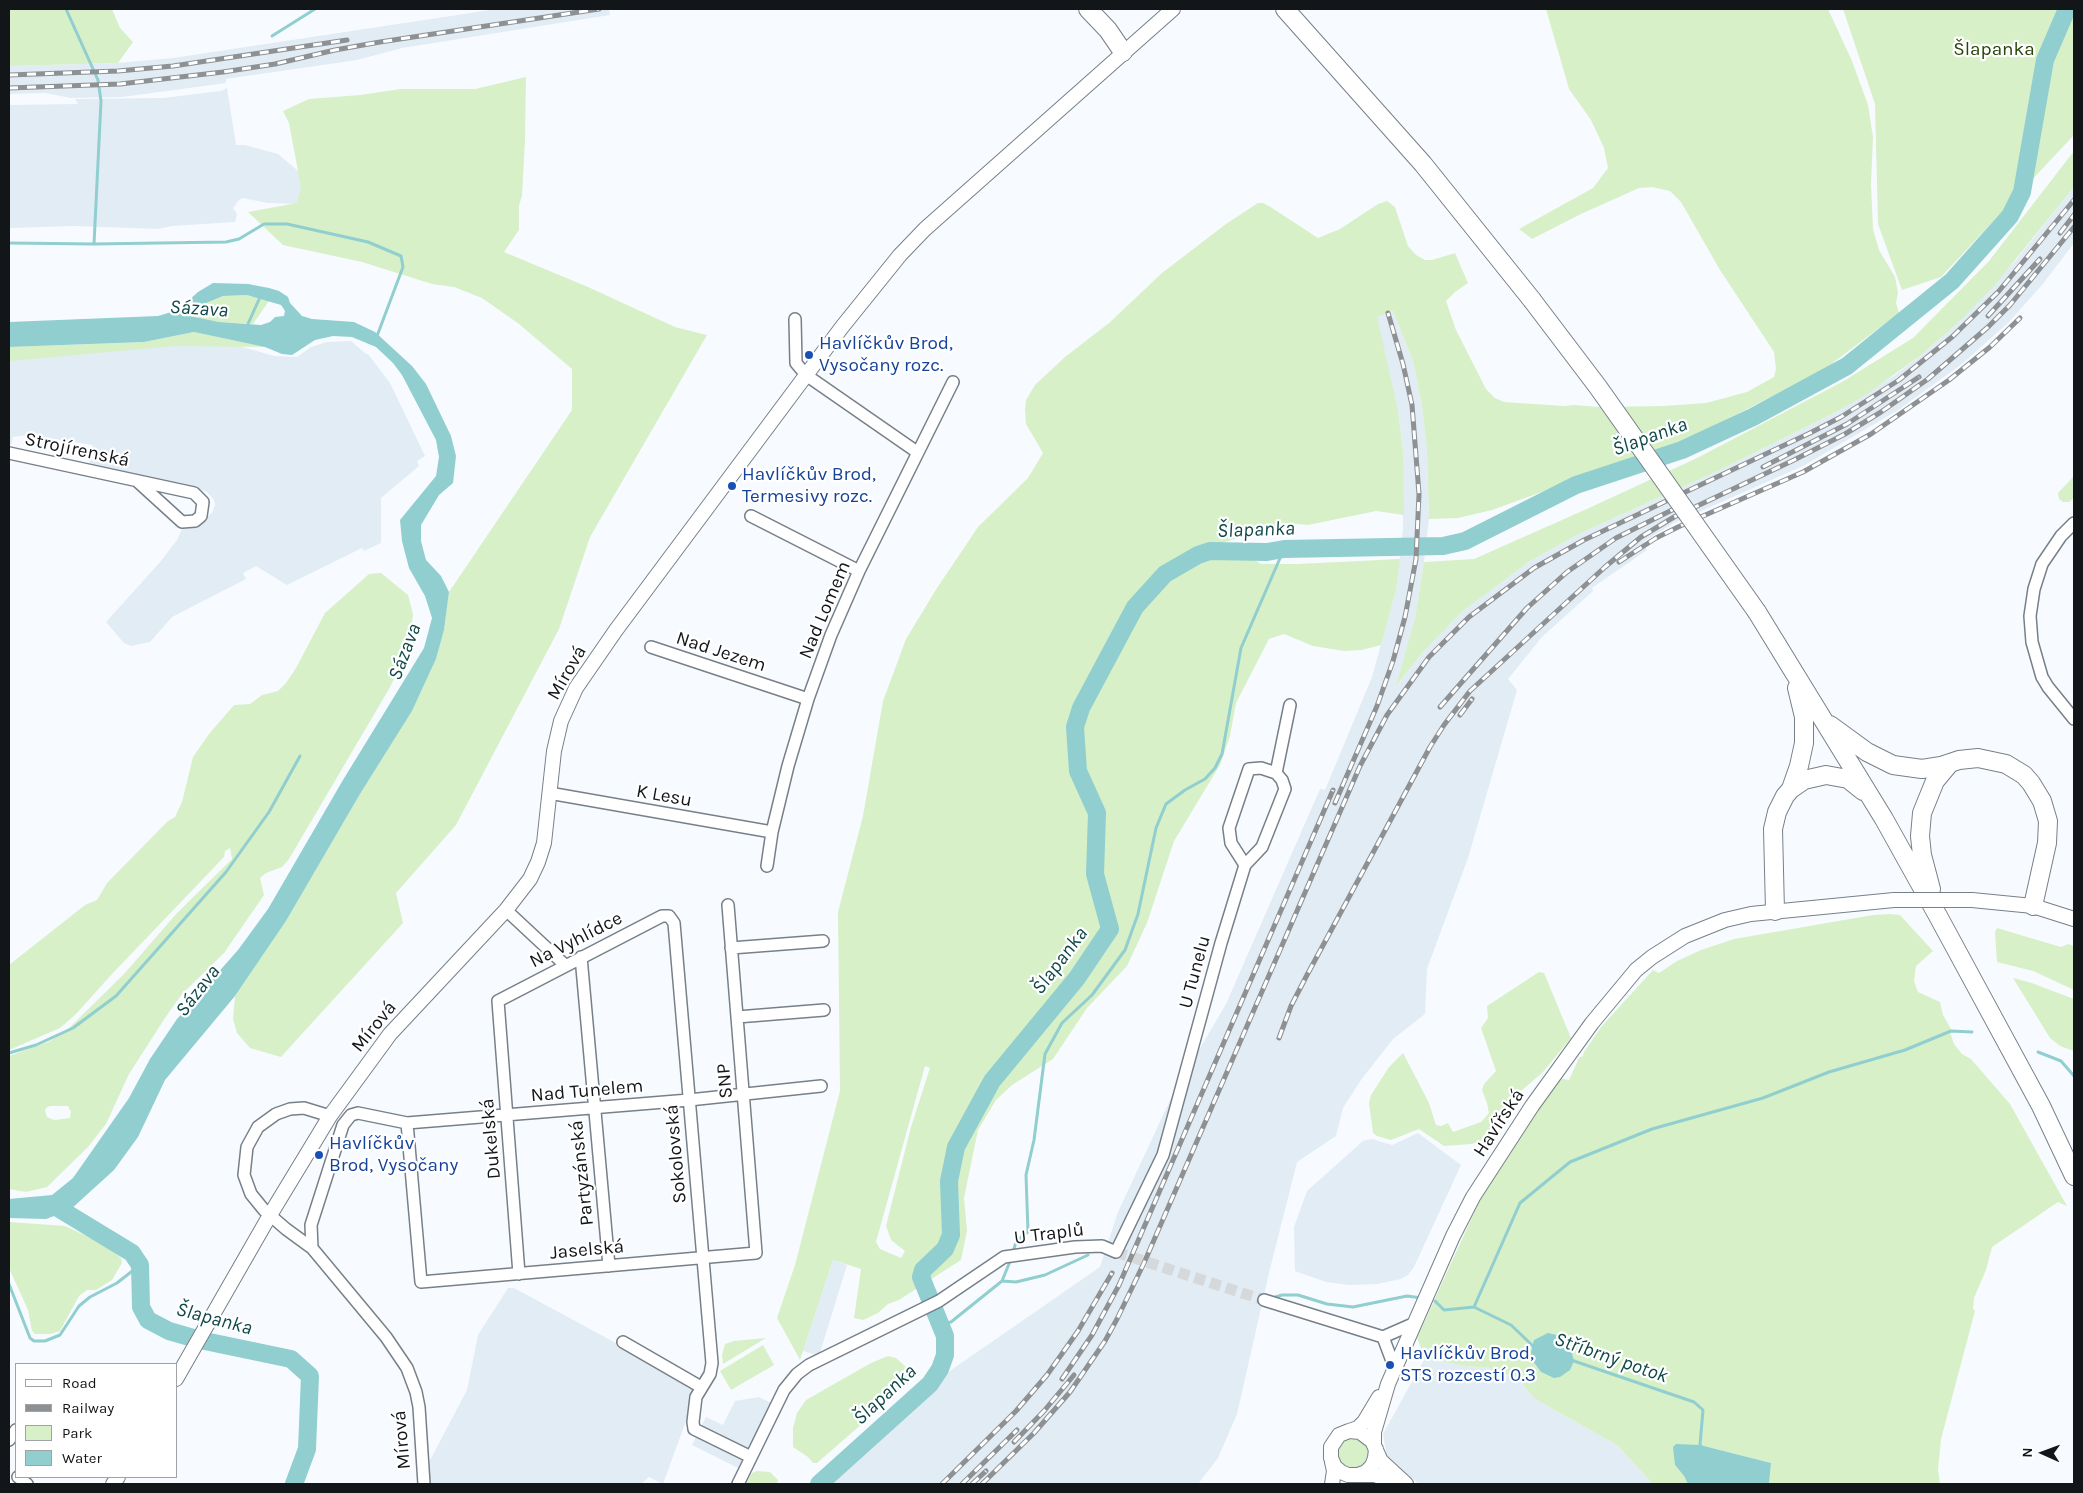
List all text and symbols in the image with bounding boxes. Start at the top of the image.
park label: Šlapanka [1953,39,2035,61]
water label: Sázava [169,295,229,323]
place label: Havlíčkův Brod, Vysočany rozc. [819,333,953,377]
marker: Havlíčkův Brod, Vysočany rozc. [803,349,815,361]
water label: Šlapanka [1609,412,1691,462]
street label: Strojírenská [22,428,132,472]
place label: Havlíčkův Brod, Termesivy rozc. [742,464,876,508]
marker: Havlíčkův Brod, Termesivy rozc. [726,480,738,492]
water label: Šlapanka [1217,517,1295,543]
street label: Nad Lomem [794,558,856,662]
water label: Sázava [383,620,427,684]
street label: Nad Jezem [673,627,769,677]
street label: Mírová [542,642,592,704]
street label: K Lesu [634,780,694,812]
street label: Na Vyhlídce [526,907,626,973]
water label: Šlapanka [1027,923,1093,999]
street label: U Tunelu [1174,933,1216,1011]
water label: Sázava [170,960,226,1022]
street label: Mírová [347,997,401,1057]
street label: SNP [712,1063,738,1099]
street label: Nad Tunelem [530,1075,644,1107]
street label: Havířská [1469,1085,1529,1161]
street label: Dukelská [476,1098,506,1180]
street label: Sokolovská [660,1104,692,1204]
street label: Partyzánská [565,1119,599,1227]
place label: Havlíčkův Brod, Vysočany [329,1133,458,1177]
marker: Havlíčkův Brod, Vysočany [313,1149,325,1161]
street label: U Traplů [1013,1218,1085,1250]
street label: Jaselská [549,1235,625,1265]
water label: Šlapanka [173,1297,255,1341]
water label: Stříbrný potok [1551,1327,1671,1389]
place label: Havlíčkův Brod, STS rozcestí 0.3 [1400,1343,1536,1387]
marker: Havlíčkův Brod, STS rozcestí 0.3 [1384,1359,1396,1371]
water label: Šlapanka [848,1360,922,1430]
legend [15,1363,178,1478]
text: Road [62,1374,97,1392]
text: Railway [62,1399,114,1417]
street label: Mírová [388,1410,416,1470]
text: Park [62,1424,92,1442]
north arrow [2018,1428,2068,1478]
text: N [2019,1447,2036,1458]
text: Water [62,1449,102,1467]

